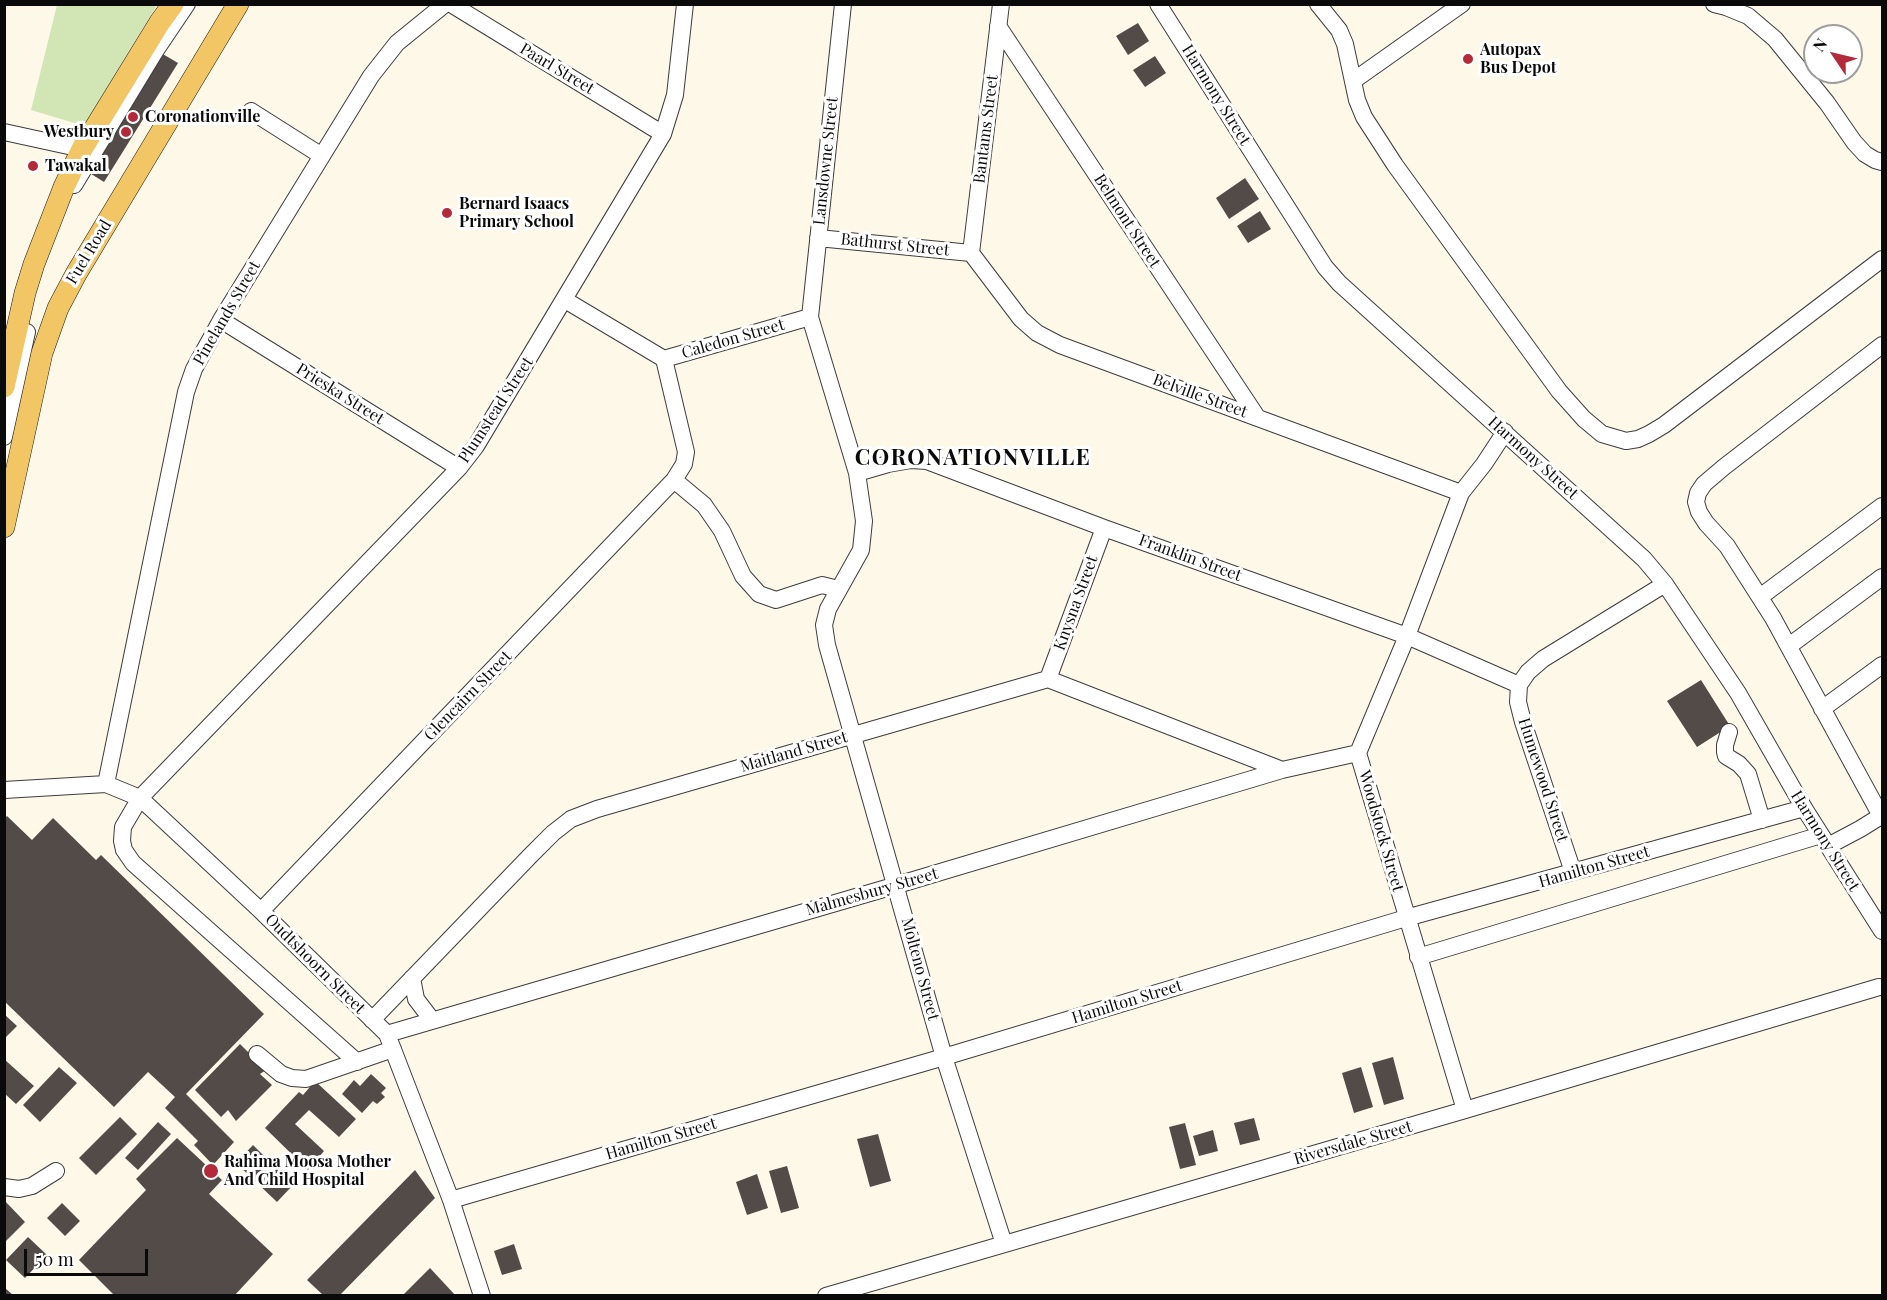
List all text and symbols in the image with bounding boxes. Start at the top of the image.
north arrow [1803,24,1863,84]
text: N [1808,34,1831,55]
street label: Paarl Street [516,39,598,99]
place label: Autopax Bus Depot [1480,40,1556,78]
street label: Harmony Street [1178,41,1254,149]
marker: Autopax Bus Depot [1461,52,1475,66]
street label: Bantams Street [970,74,1002,184]
street label: Lansdowne Street [810,96,842,226]
place label: Coronationville [145,107,260,127]
marker: Coronationville [126,110,140,124]
place label: Westbury [44,122,114,142]
marker: Westbury [119,125,133,139]
place label: Tawakal [45,156,107,176]
marker: Tawakal [26,159,40,173]
street label: Belmont Street [1090,171,1164,271]
place label: Bernard Isaacs Primary School [459,194,574,232]
marker: Bernard Isaacs Primary School [440,206,454,220]
street label: Fuel Road [62,216,116,288]
street label: Bathurst Street [840,230,950,260]
street label: Pinelands Street [189,257,265,369]
street label: Caledon Street [679,315,787,363]
street label: Plumstead Street [455,353,537,467]
street label: Prieska Street [293,359,387,429]
street label: Belville Street [1150,370,1250,422]
street label: Harmony Street [1484,413,1582,503]
district label: CORONATIONVILLE [855,445,1091,471]
street label: Franklin Street [1136,531,1244,585]
street label: Knysna Street [1050,553,1102,653]
street label: Glencairn Street [420,647,516,745]
street label: Humewood Street [1514,715,1572,845]
street label: Maitland Street [738,728,850,776]
street label: Woodstock Street [1355,768,1407,894]
street label: Harmony Street [1787,787,1863,895]
street label: Hamilton Street [1536,842,1652,892]
street label: Malmesbury Street [804,864,940,920]
street label: Oudtshoorn Street [261,910,369,1018]
street label: Molteno Street [897,915,943,1023]
street label: Hamilton Street [1069,976,1185,1028]
street label: Hamilton Street [603,1114,719,1164]
street label: Riversdale Street [1292,1117,1414,1169]
place label: Rahima Moosa Mother And Child Hospital [224,1152,391,1190]
marker: Rahima Moosa Mother And Child Hospital [202,1162,220,1180]
scale bar [27,1237,152,1275]
text: 50 m [35,1247,74,1271]

